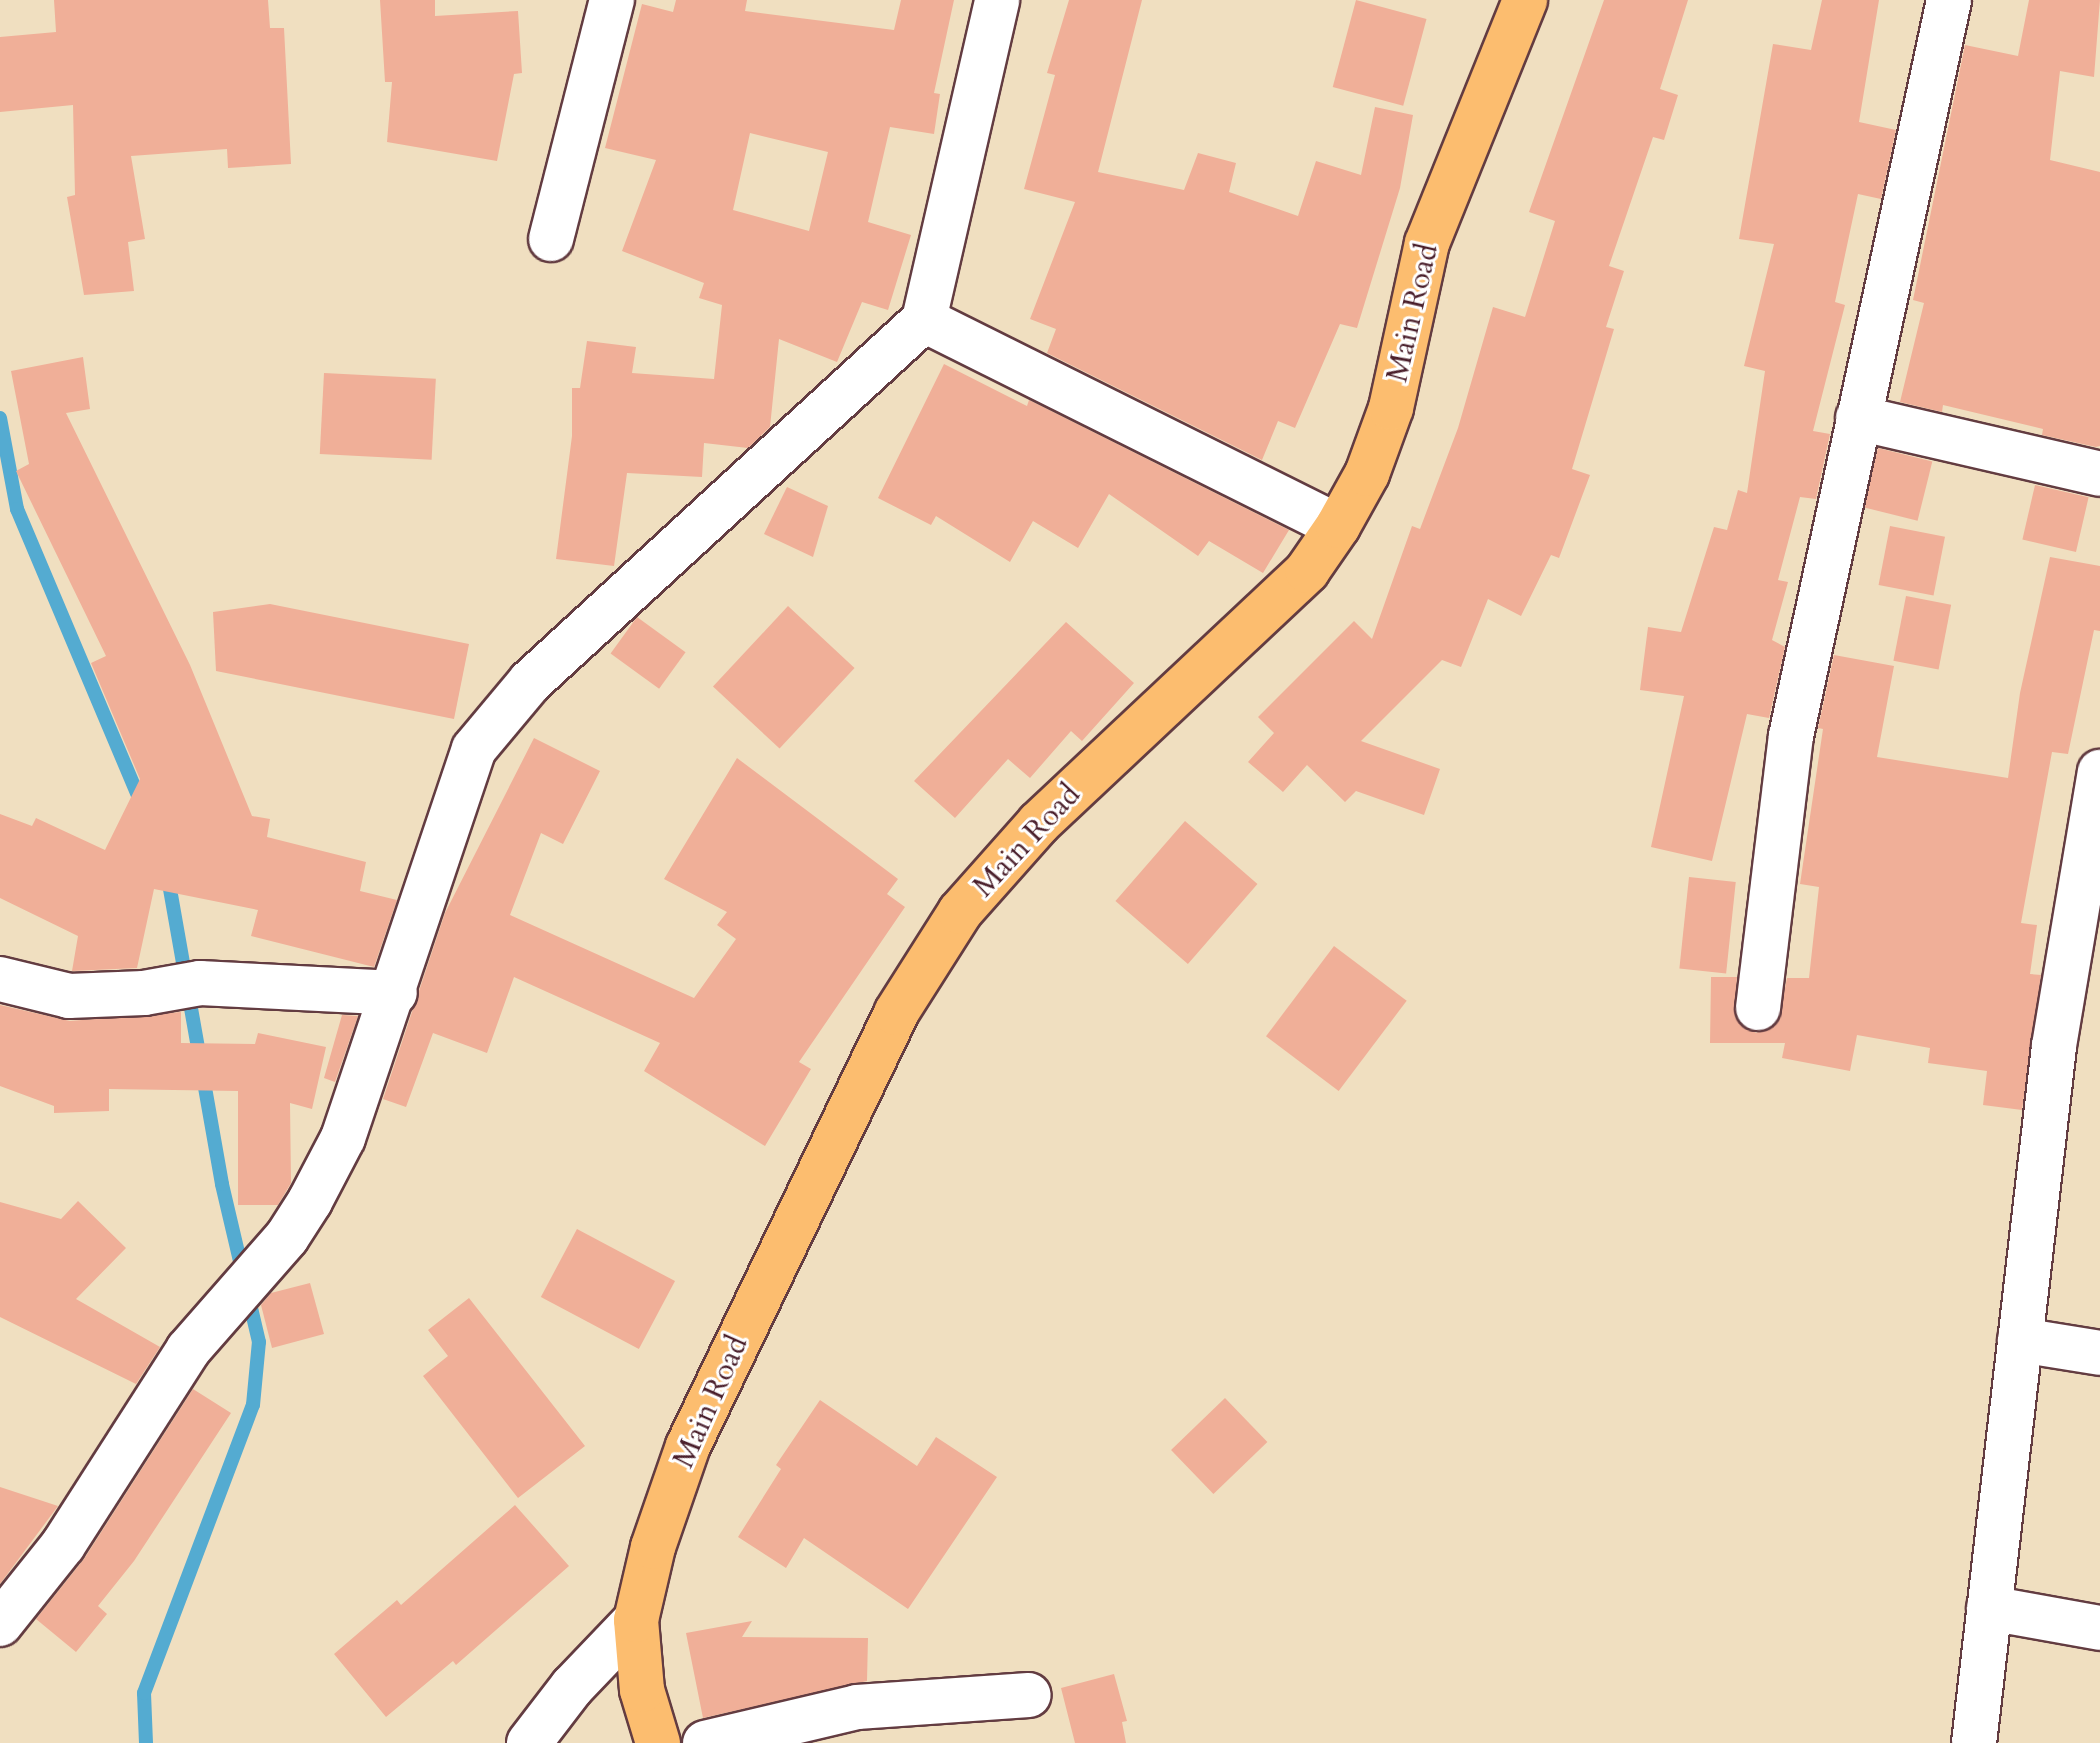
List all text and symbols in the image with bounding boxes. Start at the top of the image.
street label: Main Road [1380,240,1446,386]
street label: Main Road [966,777,1088,905]
street label: Main Road [666,1330,756,1474]

